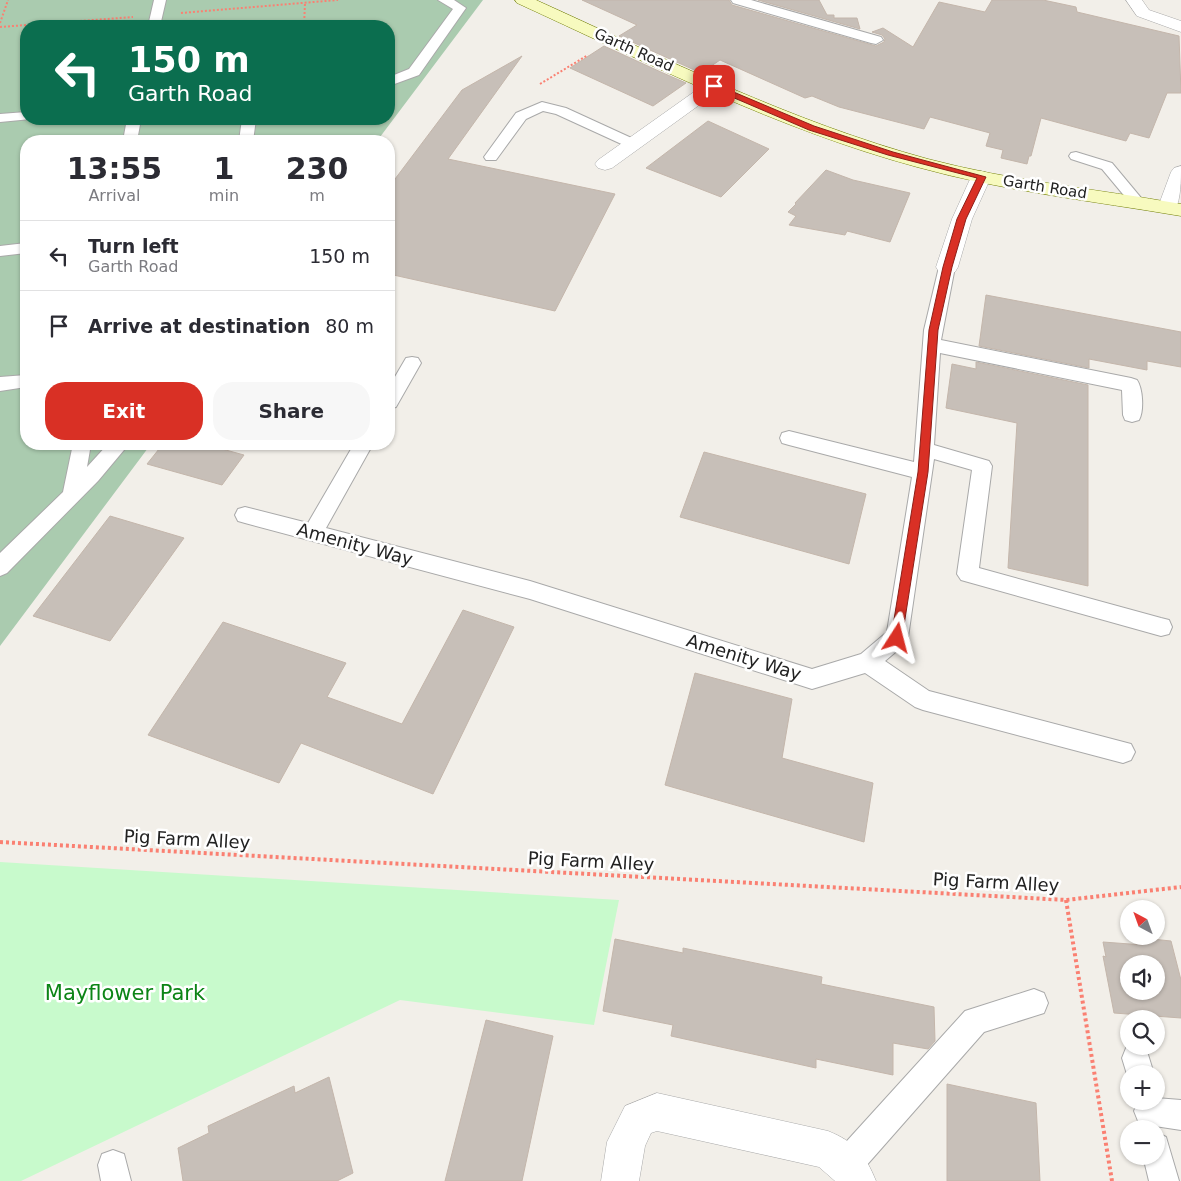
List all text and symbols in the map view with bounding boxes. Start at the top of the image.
street label: Garth Road [592,25,676,75]
icon: left [45,40,110,105]
text: 150 m [128,40,250,80]
pin [693,65,735,107]
icon: arrive [700,72,728,100]
text: Garth Road [128,81,252,106]
text: 13:55 [67,151,162,186]
text: 1 [213,151,234,186]
text: 230 [286,151,348,186]
street label: Garth Road [1002,171,1088,203]
text: Arrival [88,186,140,205]
text: min [209,186,239,205]
text: m [309,186,325,205]
text: Turn left [88,235,179,257]
icon: left [45,242,73,270]
text: 150 m [309,245,370,267]
text: Garth Road [88,257,178,276]
icon: arrive [45,312,73,340]
text: Arrive at destination [88,315,310,337]
text: 80 m [325,315,374,337]
button: Exit [45,382,203,440]
button: Share [213,382,370,440]
street label: Amenity Way [295,518,416,570]
position arrow [870,611,922,663]
street label: Amenity Way [684,630,804,685]
street label: Pig Farm Alley [123,825,251,853]
street label: Pig Farm Alley [527,847,655,875]
street label: Pig Farm Alley [932,868,1060,896]
north arrow [1120,900,1165,945]
map controls [1120,900,1165,1165]
button: sound [1120,955,1165,1000]
park label: Mayflower Park [45,981,206,1005]
button: search [1120,1010,1165,1055]
button: + [1120,1065,1165,1110]
button: − [1120,1120,1165,1165]

